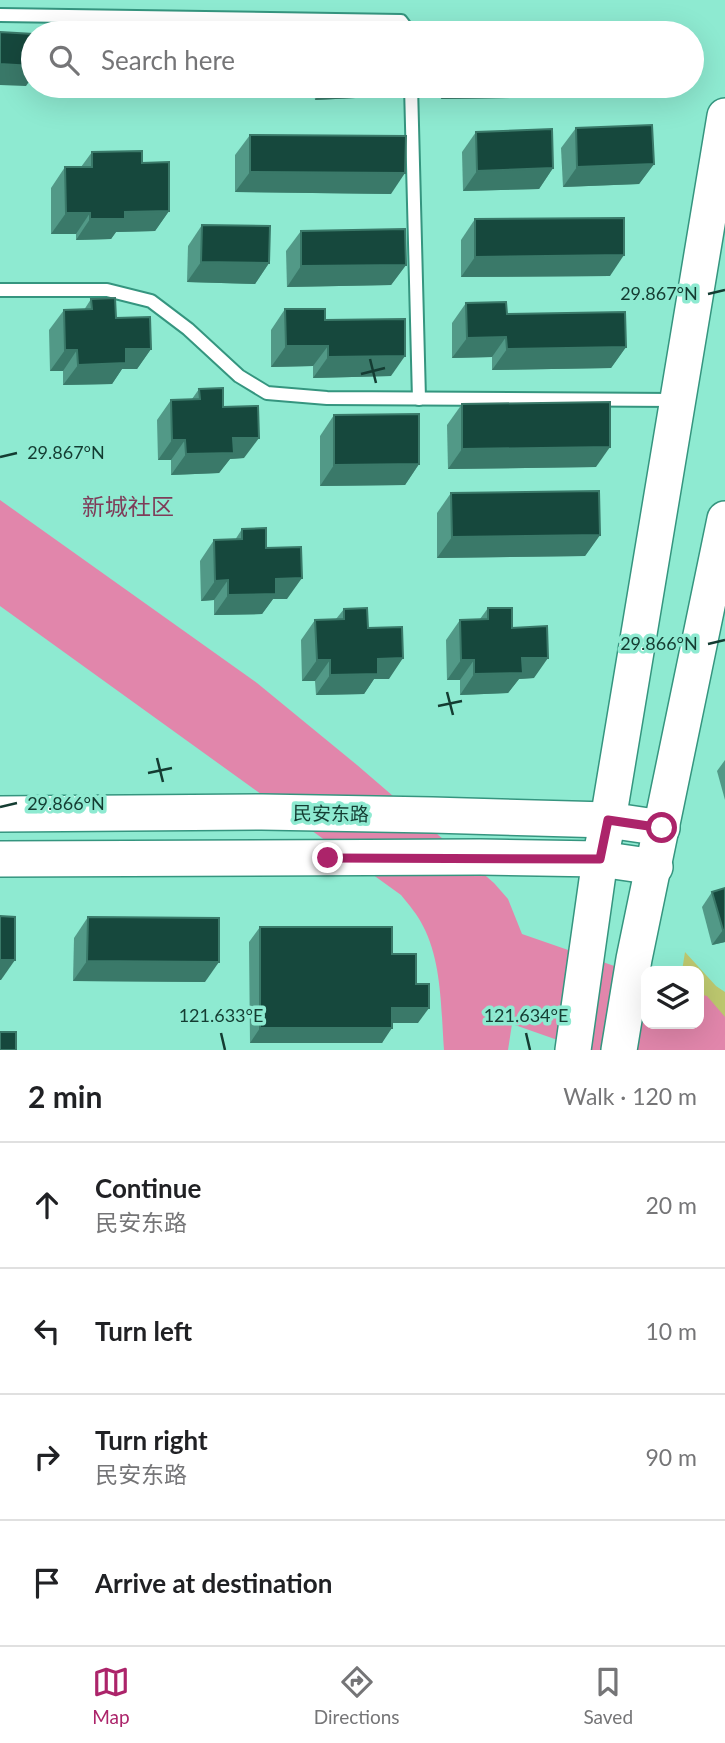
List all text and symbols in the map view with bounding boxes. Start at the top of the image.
search box [21,21,704,98]
icon: search [45,41,83,79]
text: Search here [101,44,235,76]
text: 29.867°N [620,282,698,304]
text: 29.867°N [27,441,105,463]
district label: 新城社区 [82,492,174,520]
text: 29.866°N [620,632,698,654]
text: 29.866°N [27,792,105,814]
street label: 民安东路 [293,801,369,825]
route start [646,812,677,843]
route end [312,842,343,873]
map controls [641,966,704,1029]
button: layers [641,966,704,1029]
text: 121.633°E [179,1004,263,1026]
text: 121.634°E [484,1004,568,1026]
text: 2 min [28,1078,102,1114]
text: Walk · 120 m [563,1082,697,1110]
text: Continue [95,1172,201,1204]
icon: ahead [28,1186,66,1224]
text: 20 m [646,1191,697,1219]
text: 民安东路 [95,1208,187,1236]
icon: left [28,1312,66,1350]
text: Turn left [95,1315,192,1347]
text: 10 m [646,1317,697,1345]
text: Turn right [95,1424,208,1456]
icon: right [28,1438,66,1476]
text: 90 m [646,1443,697,1471]
text: 民安东路 [95,1460,187,1488]
icon: arrive [28,1564,66,1602]
text: Arrive at destination [95,1567,332,1599]
tab: Map [92,1663,130,1728]
tab: Directions [314,1663,400,1728]
tab: Saved [583,1663,633,1728]

